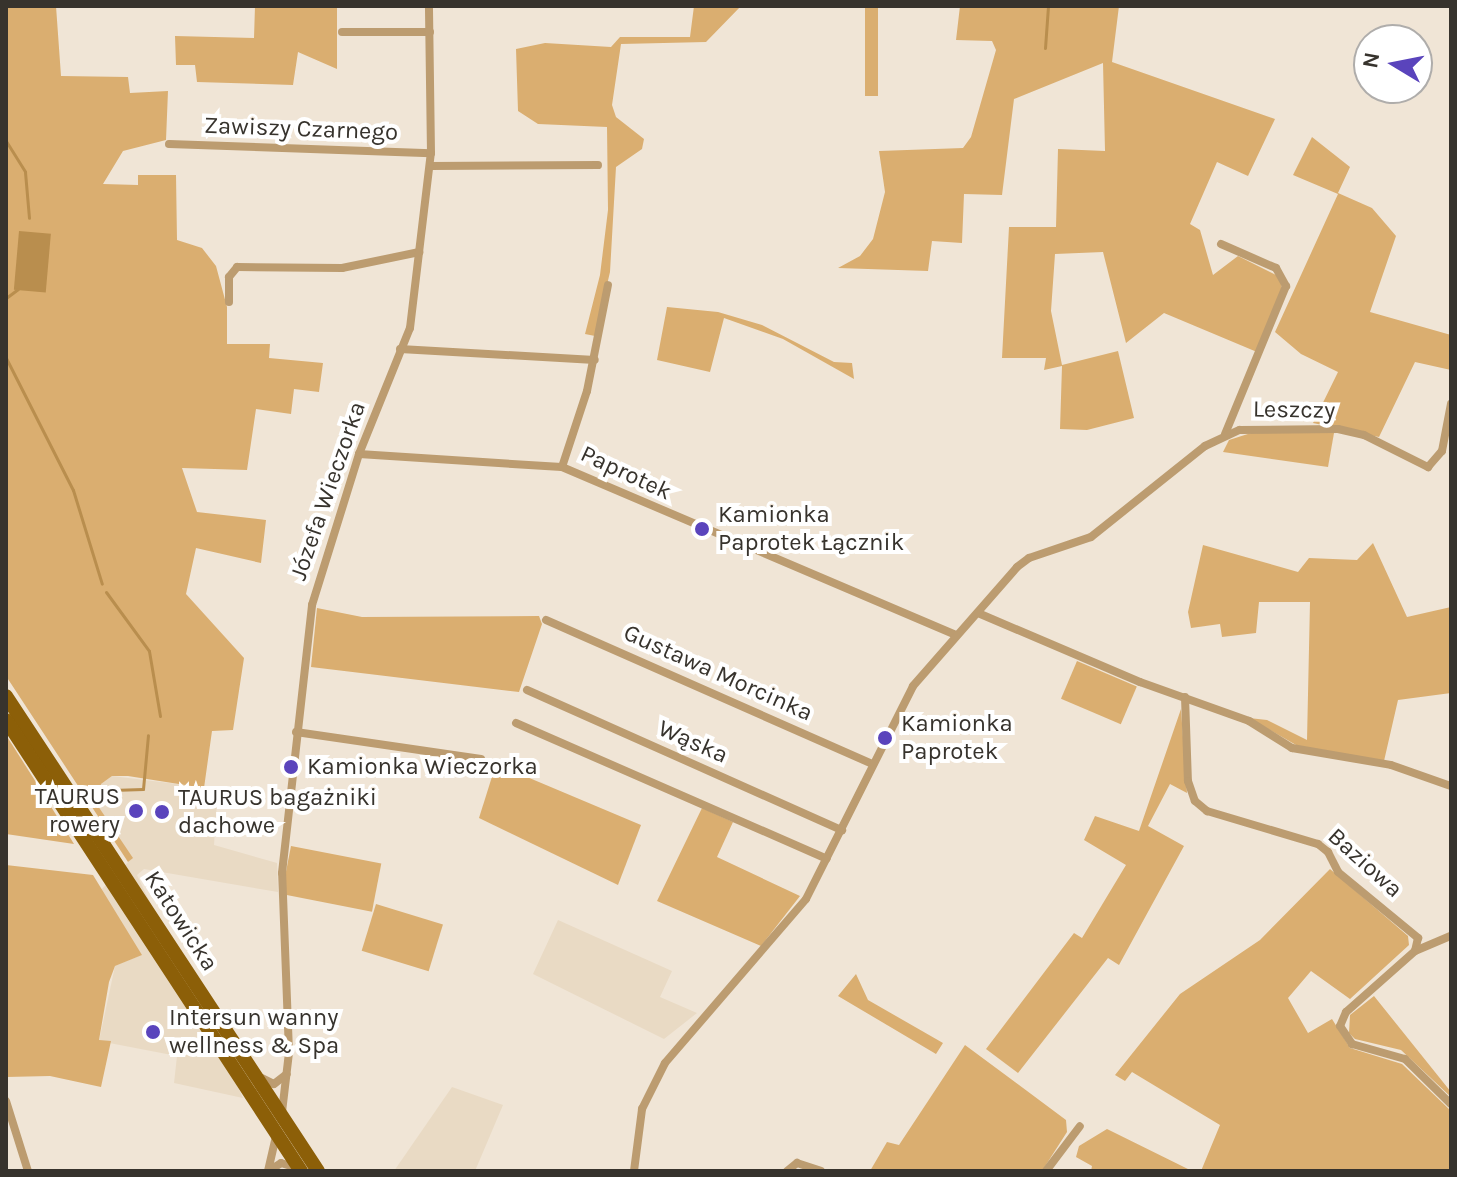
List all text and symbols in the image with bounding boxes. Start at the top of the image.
north arrow [1353,24,1433,104]
text: N [1357,50,1386,70]
street label: Zawiszy Czarnego [203,111,399,147]
street label: Leszczy [1253,395,1335,425]
street label: Józefa Wieczorka [284,398,372,584]
street label: Paprotek [576,439,676,507]
place label: Kamionka Paprotek Łącznik [718,501,904,557]
marker: Kamionka Paprotek Łącznik [693,520,711,538]
street label: Gustawa Morcinka [619,618,817,728]
place label: Kamionka Paprotek [901,710,1013,766]
street label: Wąska [654,714,732,770]
marker: Kamionka Paprotek [876,729,894,747]
place label: Kamionka Wieczorka [307,753,538,781]
marker: Kamionka Wieczorka [282,758,300,776]
place label: TAURUS rowery [35,783,120,839]
place label: TAURUS bagażniki dachowe [178,784,377,840]
marker: TAURUS rowery [127,802,145,820]
marker: TAURUS bagażniki dachowe [153,803,171,821]
street label: Baziowa [1322,822,1408,904]
street label: Katowicka [138,866,224,976]
place label: Intersun wanny wellness & Spa [169,1004,339,1060]
marker: Intersun wanny wellness & Spa [144,1023,162,1041]

